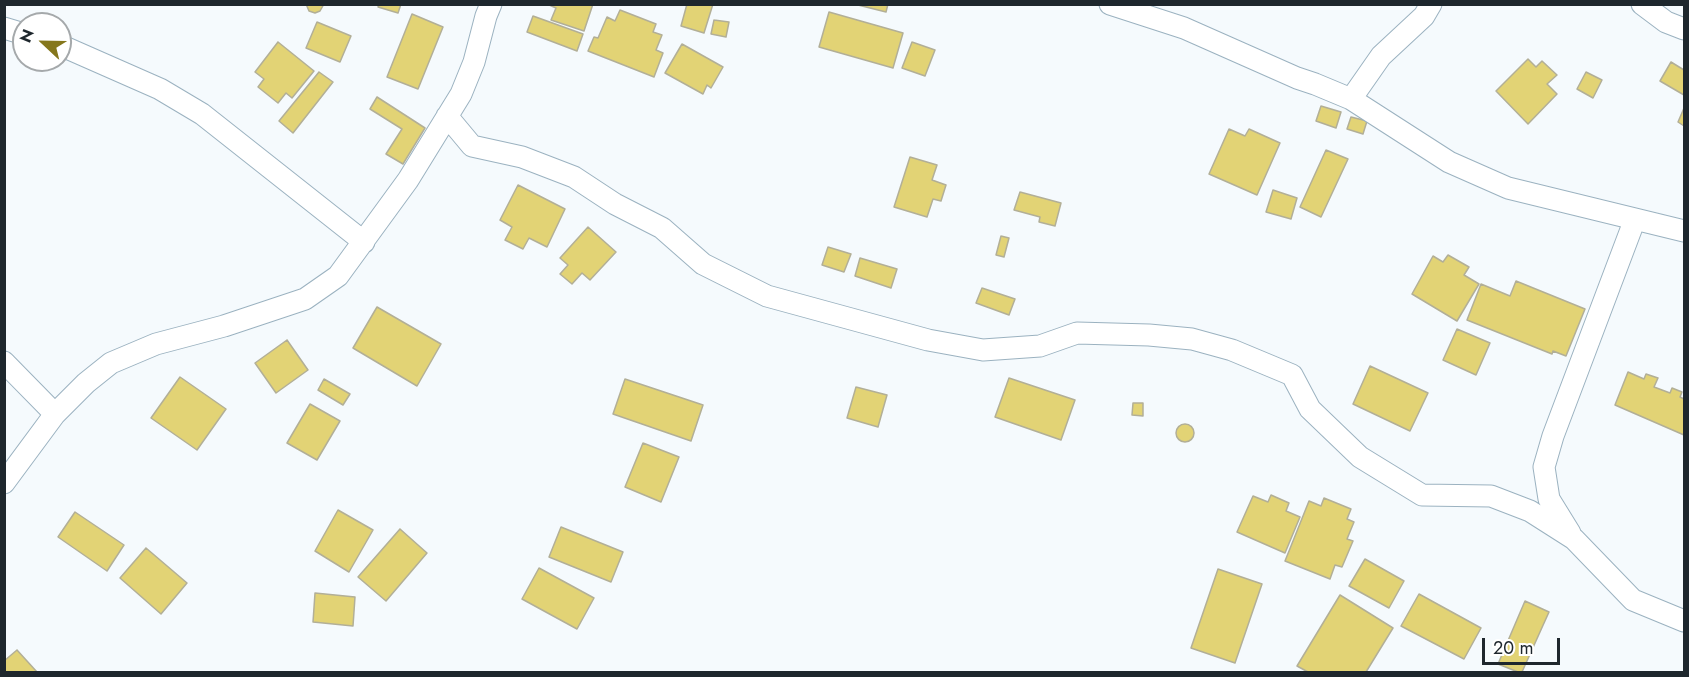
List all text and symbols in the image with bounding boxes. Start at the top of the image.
north arrow [12,12,72,72]
text: N [14,26,40,46]
scale bar [1485,626,1563,664]
text: 20 m [1493,635,1533,661]

